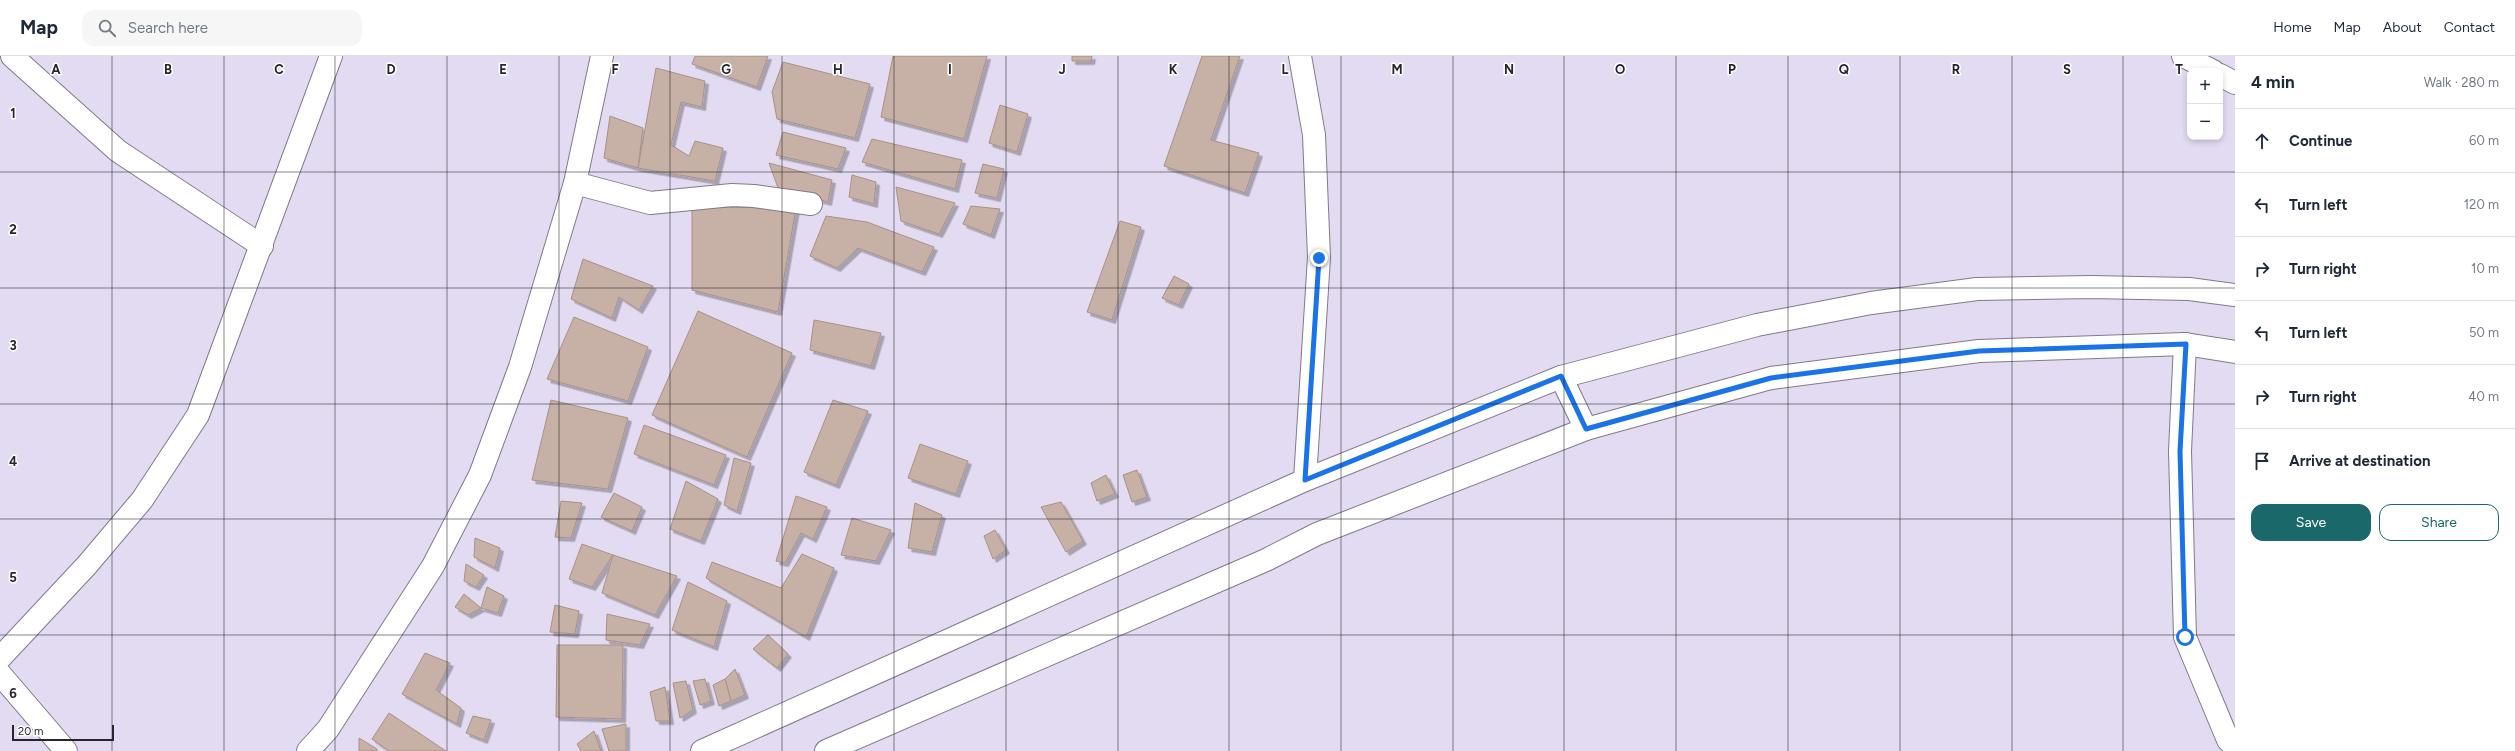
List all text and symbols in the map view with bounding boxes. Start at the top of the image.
search box [82,10,362,46]
text: Map [20,16,58,39]
icon: search [96,17,118,39]
text: Search here [128,19,208,37]
text: Home [2273,19,2312,36]
text: Map [2334,19,2361,36]
text: About [2383,19,2422,36]
text: Contact [2444,19,2495,36]
text: A [51,62,61,77]
text: B [164,62,172,77]
text: C [274,62,284,77]
text: D [386,62,396,77]
text: E [499,62,507,77]
text: F [611,62,619,77]
text: G [721,62,731,77]
text: H [833,62,843,77]
text: I [948,62,952,77]
text: J [1058,62,1066,77]
text: K [1169,62,1178,77]
text: L [1282,62,1289,77]
text: M [1391,62,1403,77]
text: N [1504,62,1514,77]
text: O [1615,62,1625,77]
text: P [1728,62,1736,77]
text: Q [1839,62,1849,77]
text: R [1952,62,1961,77]
text: S [2063,62,2071,77]
text: T [2175,62,2183,77]
map controls [2187,68,2223,140]
button: + [2187,68,2223,104]
text: 4 min [2251,72,2295,92]
text: Walk · 280 m [2424,75,2499,90]
button: − [2187,104,2223,140]
text: 1 [10,106,16,121]
icon: ahead [2251,130,2273,152]
text: Continue [2289,132,2352,150]
text: 60 m [2469,133,2499,148]
icon: left [2251,194,2273,216]
text: Turn left [2289,196,2347,214]
text: 120 m [2464,197,2499,212]
text: 2 [9,222,17,237]
route end [1310,249,1328,267]
icon: right [2251,258,2273,280]
text: Turn right [2289,260,2357,278]
text: 10 m [2471,261,2499,276]
icon: left [2251,322,2273,344]
text: Turn left [2289,324,2347,342]
text: 50 m [2469,325,2499,340]
text: 3 [9,338,17,353]
icon: right [2251,386,2273,408]
text: Turn right [2289,388,2357,406]
text: 40 m [2468,389,2499,404]
icon: arrive [2251,450,2273,472]
text: Arrive at destination [2289,452,2430,470]
text: 4 [9,454,17,469]
button: Save [2251,504,2371,541]
button: Share [2379,504,2499,541]
text: 5 [9,570,17,585]
route start [2176,628,2194,646]
text: 6 [9,686,17,701]
scale bar [12,723,114,742]
text: 20 m [18,725,43,738]

